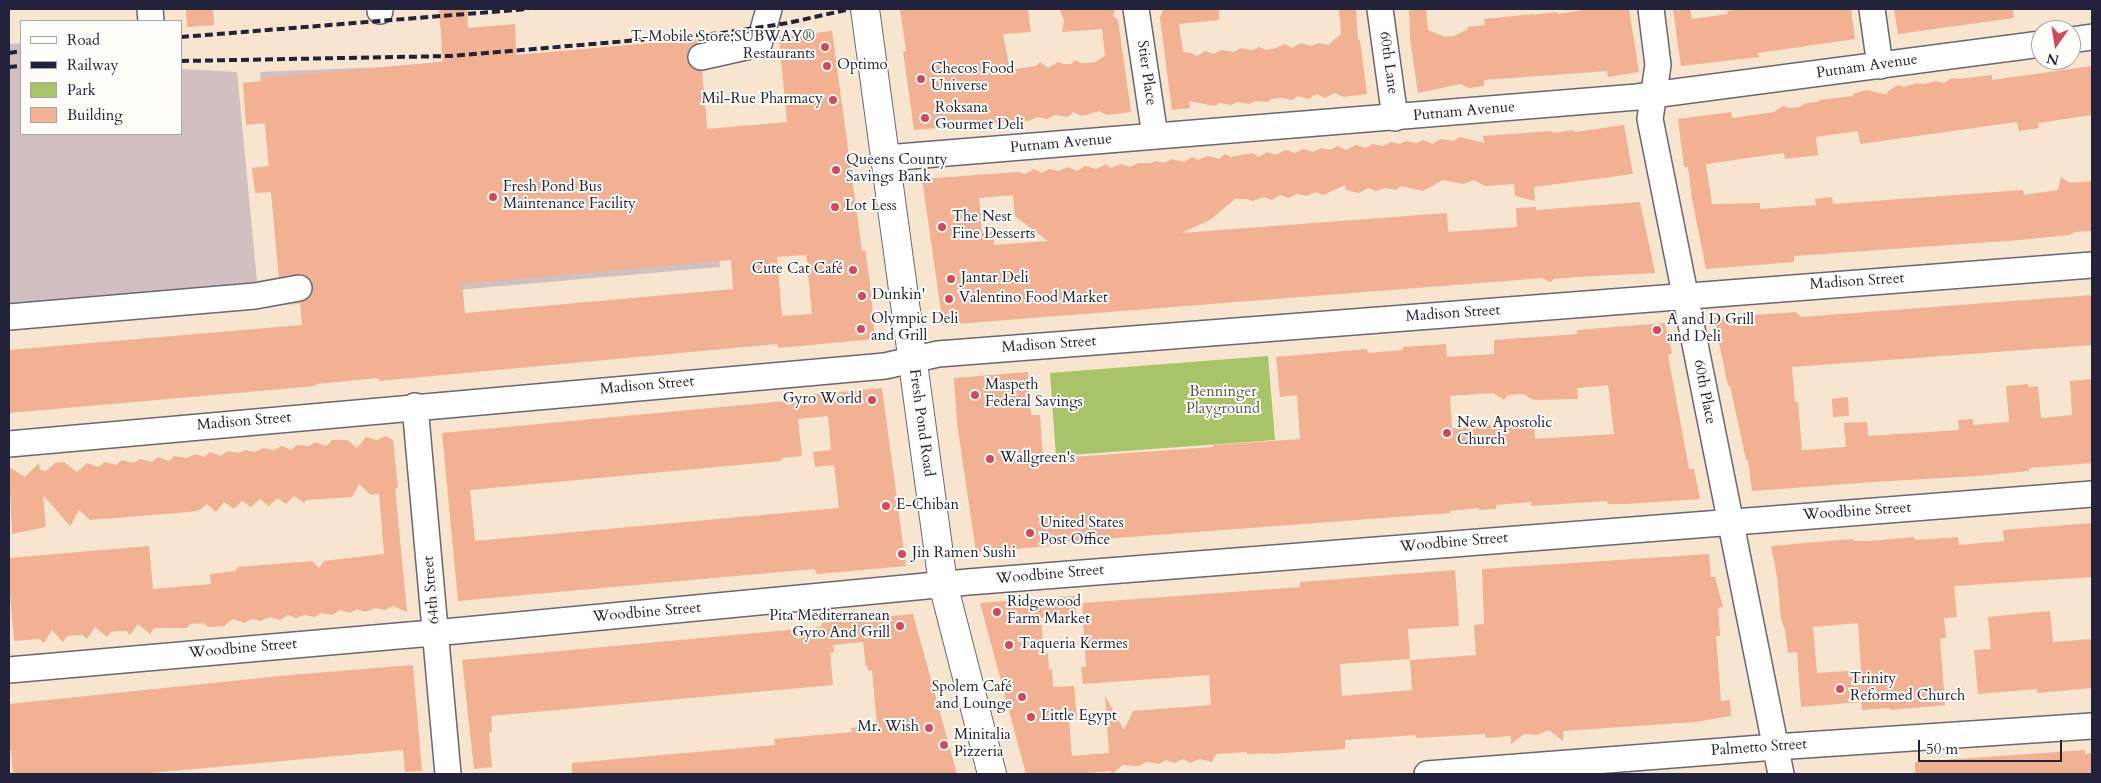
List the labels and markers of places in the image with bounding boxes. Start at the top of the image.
place label: T-Mobile Store;SUBWAY® Restaurants [631,29,815,64]
marker: T-Mobile Store;SUBWAY® Restaurants [819,41,831,53]
place label: Optimo [837,57,888,75]
marker: Optimo [821,60,833,72]
place label: Checos Food Universe [931,61,1014,96]
marker: Checos Food Universe [915,73,927,85]
place label: Mil-Rue Pharmacy [702,91,823,109]
marker: Mil-Rue Pharmacy [827,94,839,106]
place label: Roksana Gourmet Deli [935,100,1024,135]
marker: Roksana Gourmet Deli [919,112,931,124]
place label: Queens County Savings Bank [846,152,947,187]
marker: Queens County Savings Bank [830,164,842,176]
place label: Fresh Pond Bus Maintenance Facility [503,179,636,214]
marker: Fresh Pond Bus Maintenance Facility [487,191,499,203]
place label: Lot Less [845,198,897,216]
marker: Lot Less [829,201,841,213]
place label: The Nest Fine Desserts [952,209,1035,244]
marker: The Nest Fine Desserts [936,221,948,233]
place label: Cute Cat Café [752,261,843,279]
marker: Cute Cat Café [847,264,859,276]
place label: Jantar Deli [961,270,1029,288]
marker: Jantar Deli [945,273,957,285]
place label: Dunkin' [872,287,925,305]
marker: Dunkin' [856,290,868,302]
place label: Valentino Food Market [959,290,1108,308]
marker: Valentino Food Market [943,293,955,305]
place label: Olympic Deli and Grill [871,311,958,346]
place label: A and D Grill and Deli [1667,312,1754,347]
marker: Olympic Deli and Grill [855,323,867,335]
marker: A and D Grill and Deli [1651,324,1663,336]
place label: Maspeth Federal Savings [985,377,1083,412]
marker: Maspeth Federal Savings [969,389,981,401]
place label: Gyro World [783,391,862,409]
marker: Gyro World [866,394,878,406]
place label: New Apostolic Church [1457,415,1552,450]
marker: New Apostolic Church [1441,427,1453,439]
place label: Wallgreen's [1000,450,1075,468]
marker: Wallgreen's [984,453,996,465]
place label: E-Chiban [896,497,959,515]
marker: E-Chiban [880,500,892,512]
place label: United States Post Office [1040,515,1124,550]
marker: United States Post Office [1024,527,1036,539]
place label: Jin Ramen Sushi [912,545,1016,563]
marker: Jin Ramen Sushi [896,548,908,560]
place label: Ridgewood Farm Market [1007,594,1090,629]
marker: Ridgewood Farm Market [991,606,1003,618]
place label: Pita Mediterranean Gyro And Grill [769,608,890,643]
marker: Pita Mediterranean Gyro And Grill [894,620,906,632]
place label: Taqueria Kermes [1019,636,1128,654]
marker: Taqueria Kermes [1003,639,1015,651]
place label: Trinity Reformed Church [1850,671,1965,706]
place label: Spolem Café and Lounge [932,679,1012,714]
marker: Trinity Reformed Church [1834,683,1846,695]
marker: Spolem Café and Lounge [1016,691,1028,703]
place label: Little Egypt [1041,708,1117,726]
marker: Little Egypt [1025,711,1037,723]
place label: Mr. Wish [858,719,919,737]
marker: Mr. Wish [923,722,935,734]
place label: Minitalia Pizzeria [954,727,1011,762]
marker: Minitalia Pizzeria [938,739,950,751]

